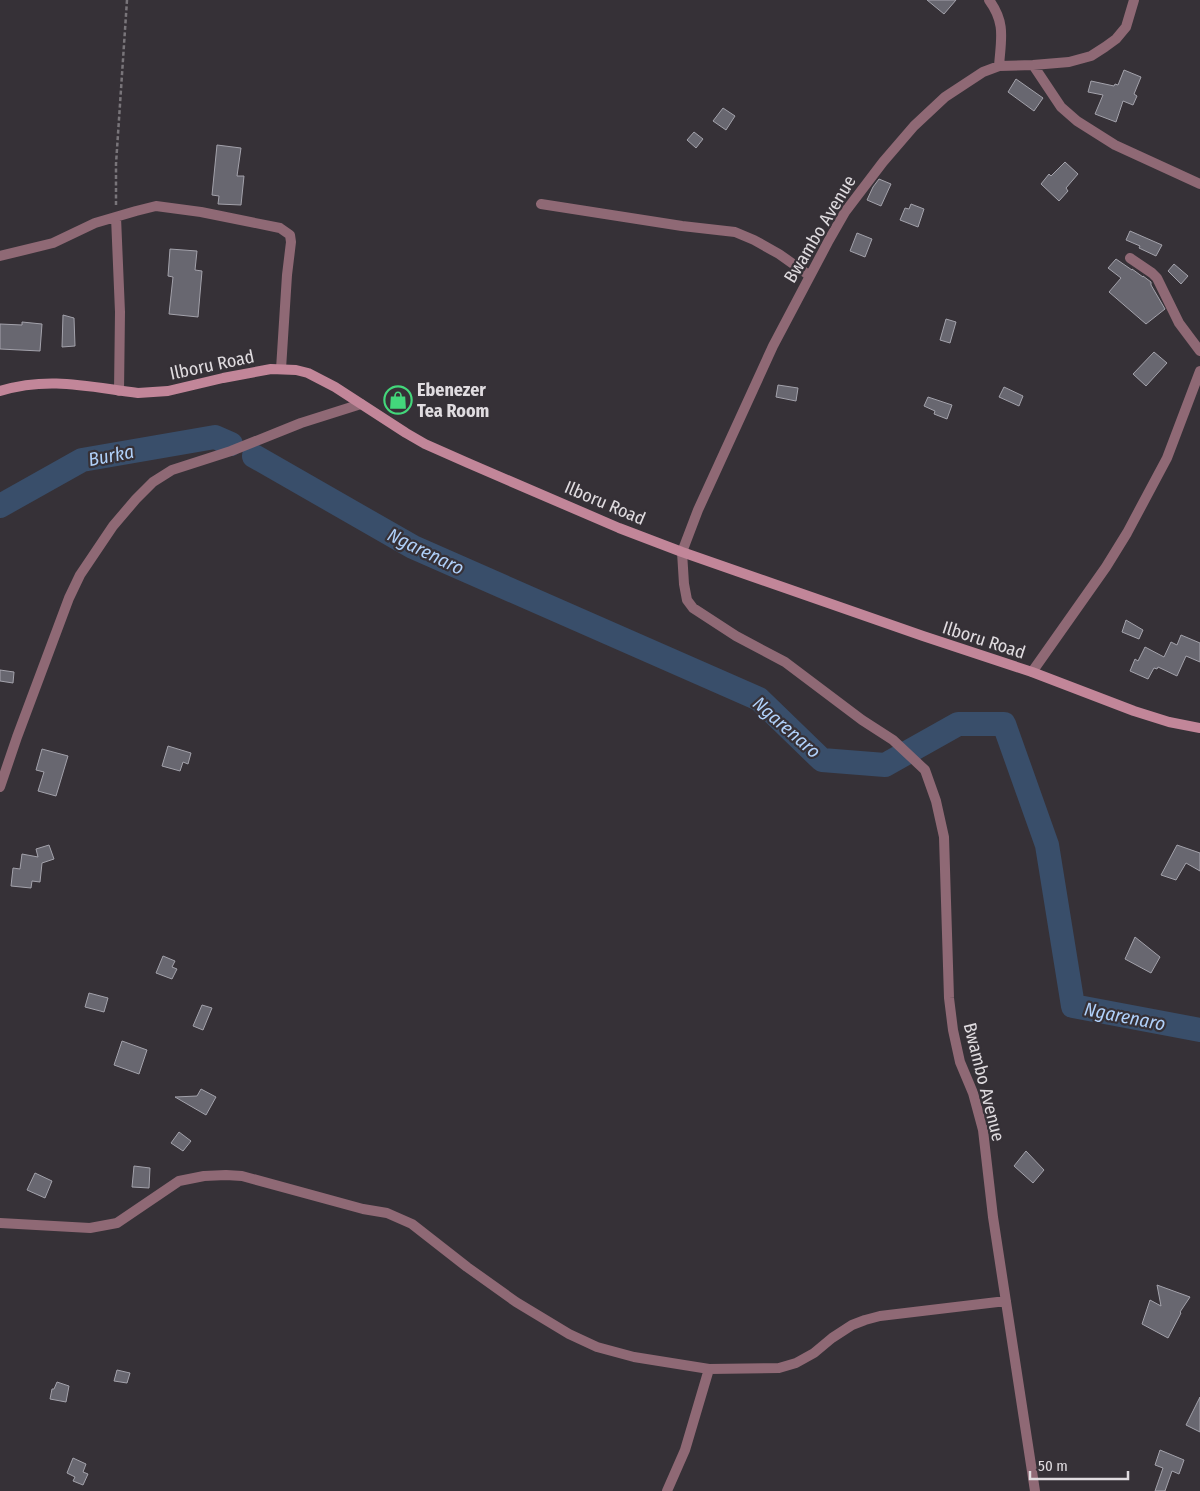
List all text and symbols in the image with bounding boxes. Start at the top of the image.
street label: Bwambo Avenue [779,171,861,287]
street label: Ilboru Road [168,345,256,385]
place label: Ebenezer Tea Room [417,379,489,422]
shop icon: Ebenezer Tea Room [383,385,413,415]
water label: Burka [86,440,136,471]
street label: Ilboru Road [561,476,649,530]
water label: Ngarenaro [384,523,468,580]
street label: Ilboru Road [940,616,1028,664]
water label: Ngarenaro [748,692,825,763]
water label: Ngarenaro [1082,997,1167,1036]
street label: Bwambo Avenue [959,1020,1009,1144]
scale bar [1030,1448,1128,1480]
text: 50 m [1038,1457,1068,1475]

